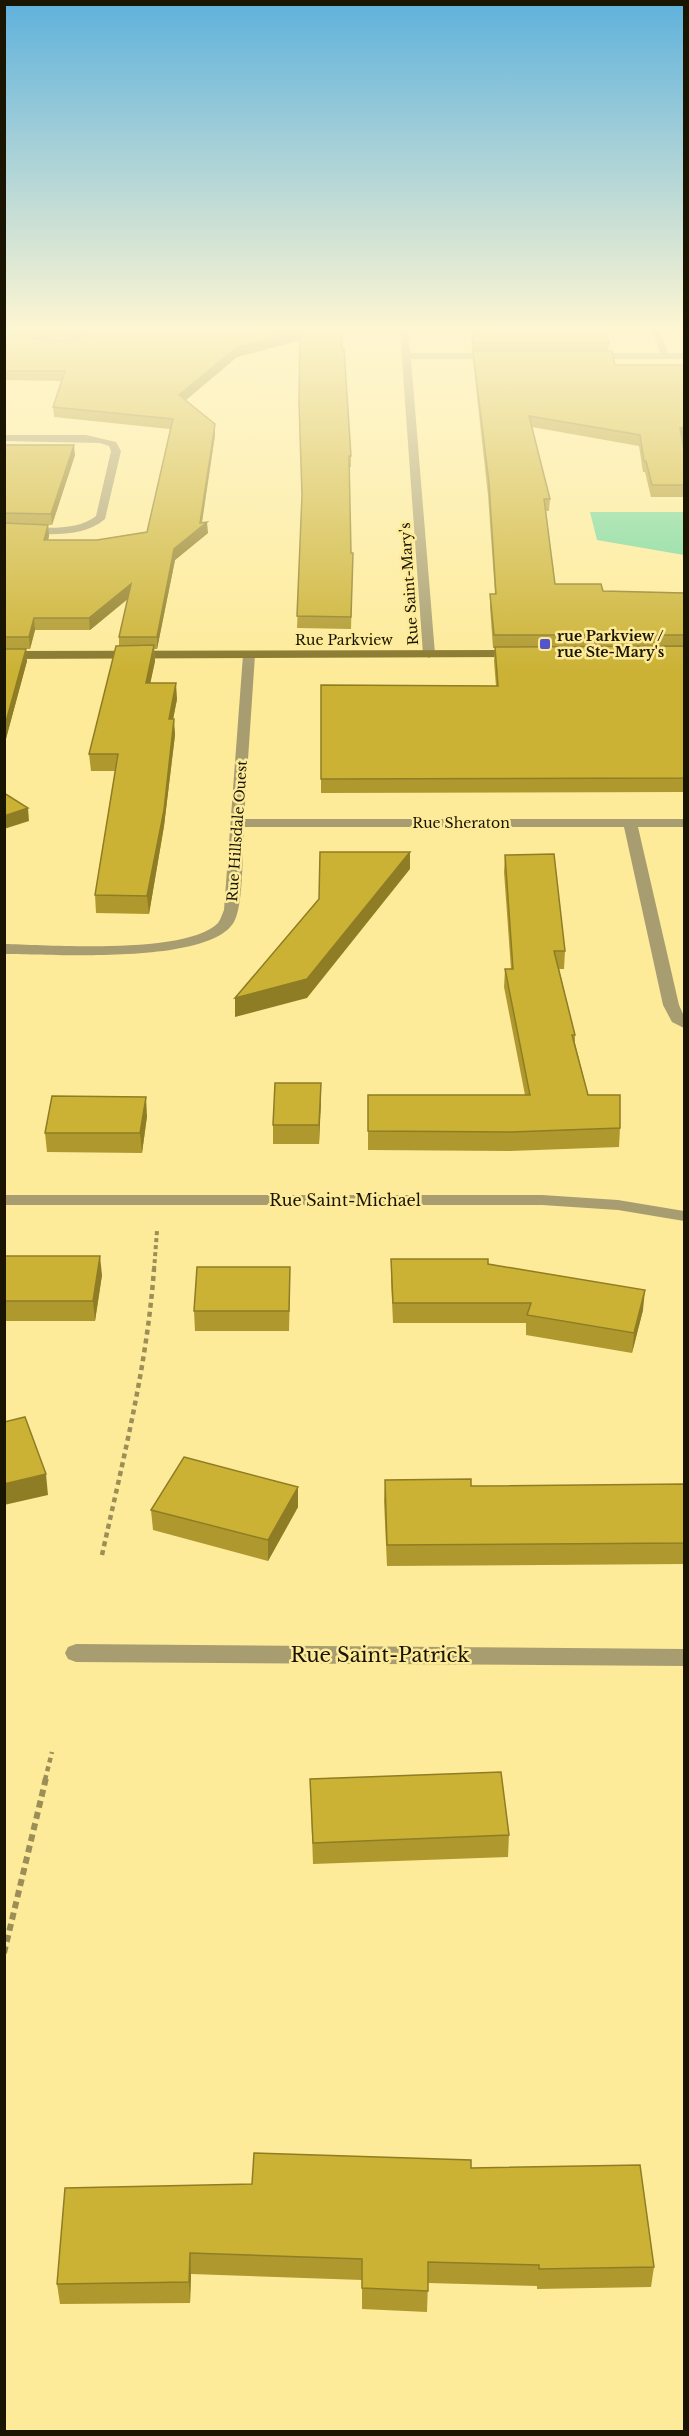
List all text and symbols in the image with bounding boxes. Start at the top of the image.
street label: Rue Saint-Mary's [396,522,422,646]
place label: rue Parkview / rue Ste-Mary's [557,627,665,661]
street label: Rue Parkview [295,631,393,649]
marker: rue Parkview / rue Ste-Mary's [538,637,552,651]
street label: Rue Hillsdale Ouest [223,759,251,902]
street label: Rue Sheraton [412,814,510,832]
street label: Rue Saint-Michael [269,1190,421,1210]
street label: Rue Saint-Patrick [290,1643,470,1667]

